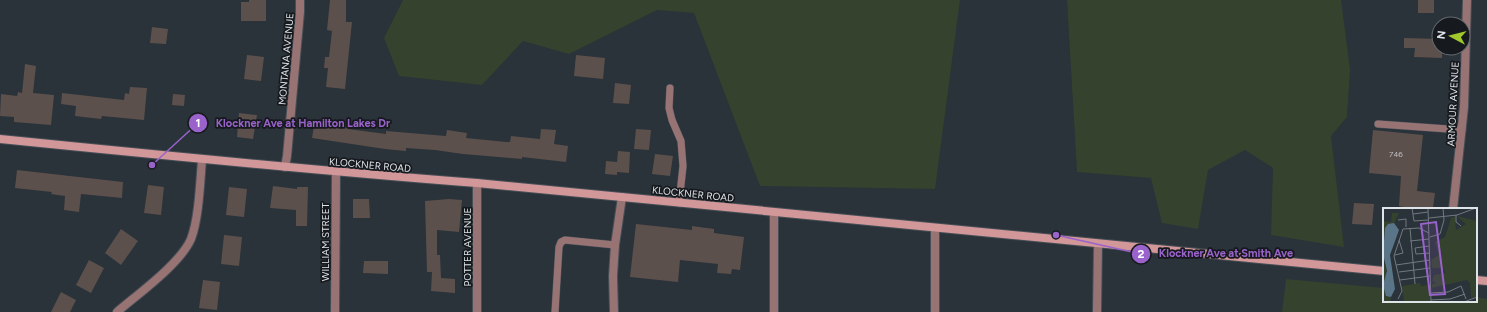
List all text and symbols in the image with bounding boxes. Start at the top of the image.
street label: MONTANA AVENUE [275,12,297,106]
north arrow [1431,16,1471,56]
text: N [1435,30,1449,40]
street label: ARMOUR AVENUE [1444,61,1462,147]
callout: Klockner Ave at Hamilton Lakes Dr [188,112,399,135]
text: 1 [195,116,201,130]
text: Klockner Ave at Hamilton Lakes Dr [216,117,391,130]
house number: 746 [1389,149,1403,159]
street label: KLOCKNER ROAD [328,155,412,175]
street label: KLOCKNER ROAD [651,183,735,205]
street label: WILLIAM STREET [319,202,332,281]
street label: POTTER AVENUE [461,207,474,287]
inset map [1383,208,1477,302]
callout: Klockner Ave at Smith Ave [1131,242,1301,265]
text: 2 [1138,247,1145,261]
text: Klockner Ave at Smith Ave [1159,247,1293,260]

